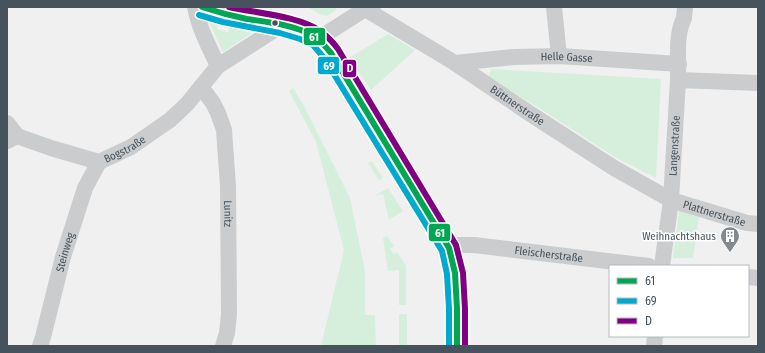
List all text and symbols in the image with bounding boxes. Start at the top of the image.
unlabelled marker [270,18,280,28]
line badge: 61 [303,27,326,46]
text: 61 [309,31,319,44]
street label: Helle Gasse [540,50,593,65]
line badge: 69 [317,56,340,75]
line badge: D [342,59,357,78]
text: 69 [323,60,335,73]
text: D [347,62,354,75]
street label: Büttnerstraße [488,83,547,128]
street label: Langenstraße [666,115,683,176]
street label: Bogstraße [102,133,148,166]
street label: Plattnerstraße [681,198,747,229]
street label: Lunitz [221,200,234,228]
line badge: 61 [428,223,451,242]
building icon: Weihnachtshaus [719,225,741,253]
text: 61 [435,227,445,240]
street label: Steinweg [53,230,78,274]
place label: Weihnachtshaus [642,230,716,243]
street label: Fleischerstraße [514,244,584,265]
legend [609,265,749,337]
text: 61 [645,274,655,288]
text: 69 [645,294,657,308]
text: D [645,314,652,328]

